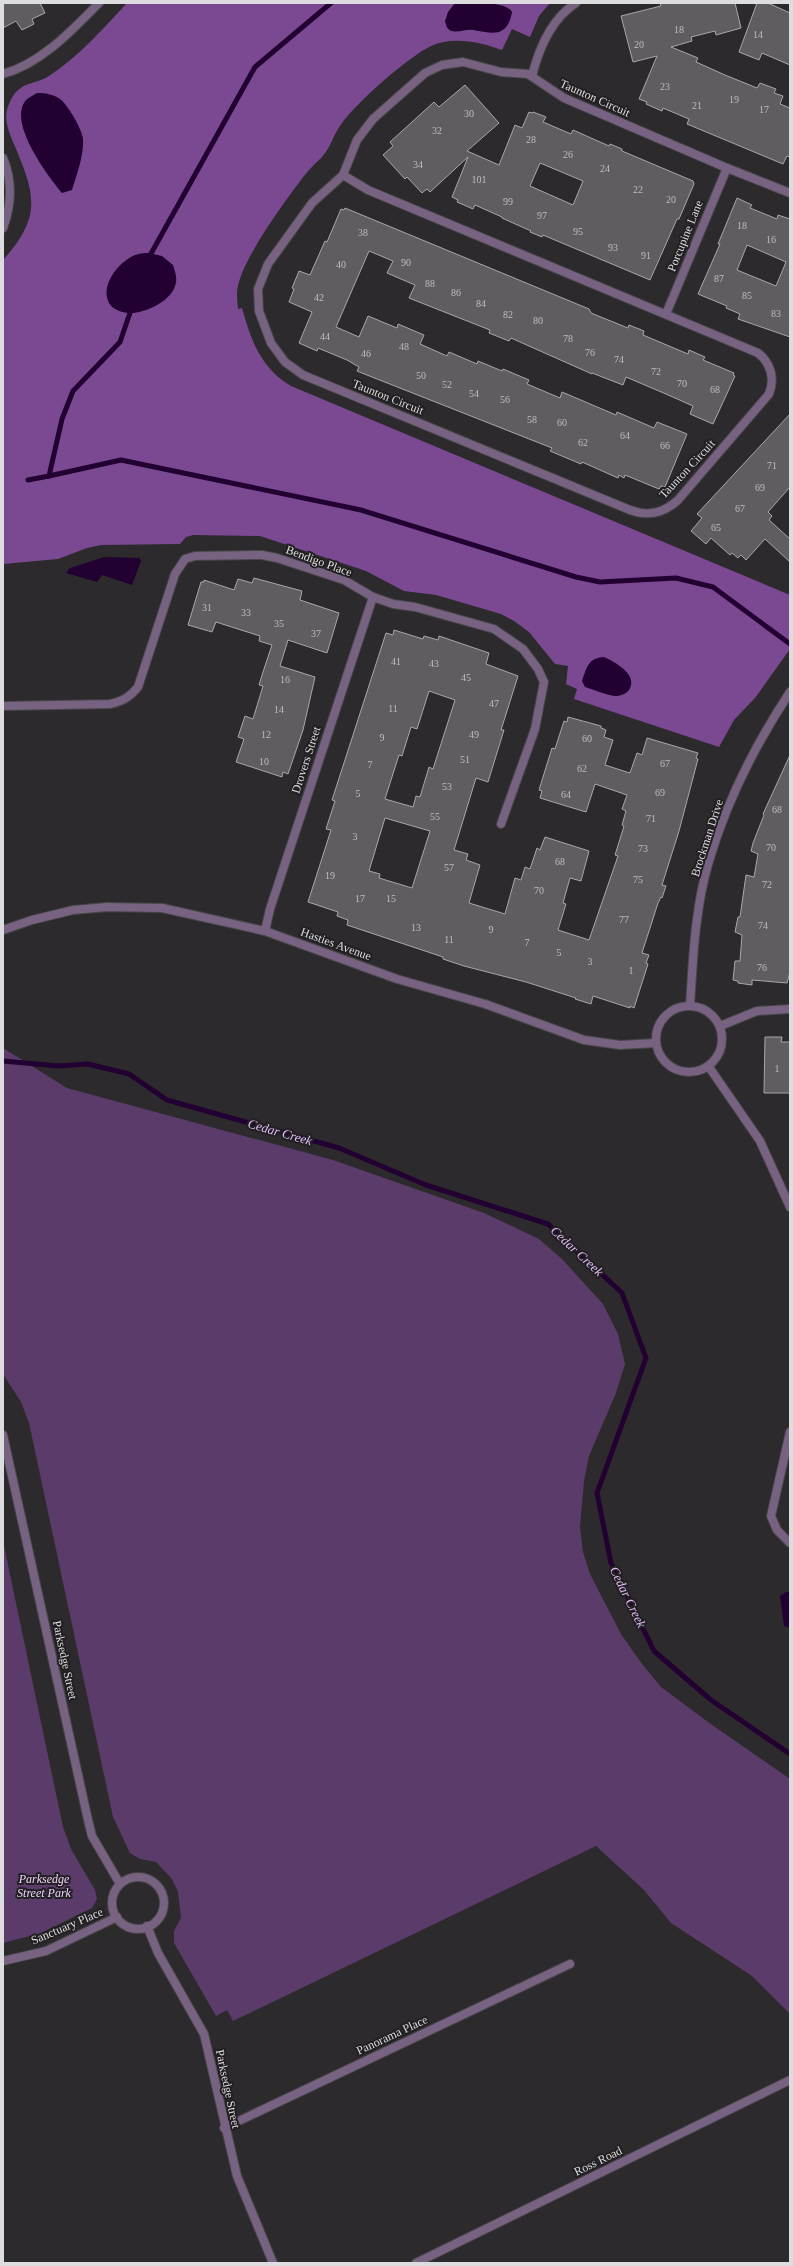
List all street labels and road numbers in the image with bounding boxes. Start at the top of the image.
street label: Taunton Circuit [558,76,633,120]
street label: Porcupine Lane [664,198,706,274]
street label: Taunton Circuit [350,376,426,418]
street label: Taunton Circuit [656,436,718,501]
street label: Bendigo Place [284,543,354,579]
street label: Drovers Street [289,724,324,795]
street label: Brockman Drive [688,798,726,878]
street label: Hasties Avenue [299,925,373,963]
street label: Parksedge Street [50,1619,80,1701]
street label: Sanctuary Place [29,1905,105,1947]
street label: Panorama Place [354,2012,430,2058]
street label: Parksedge Street [213,2048,243,2130]
street label: Ross Road [572,2143,624,2179]

